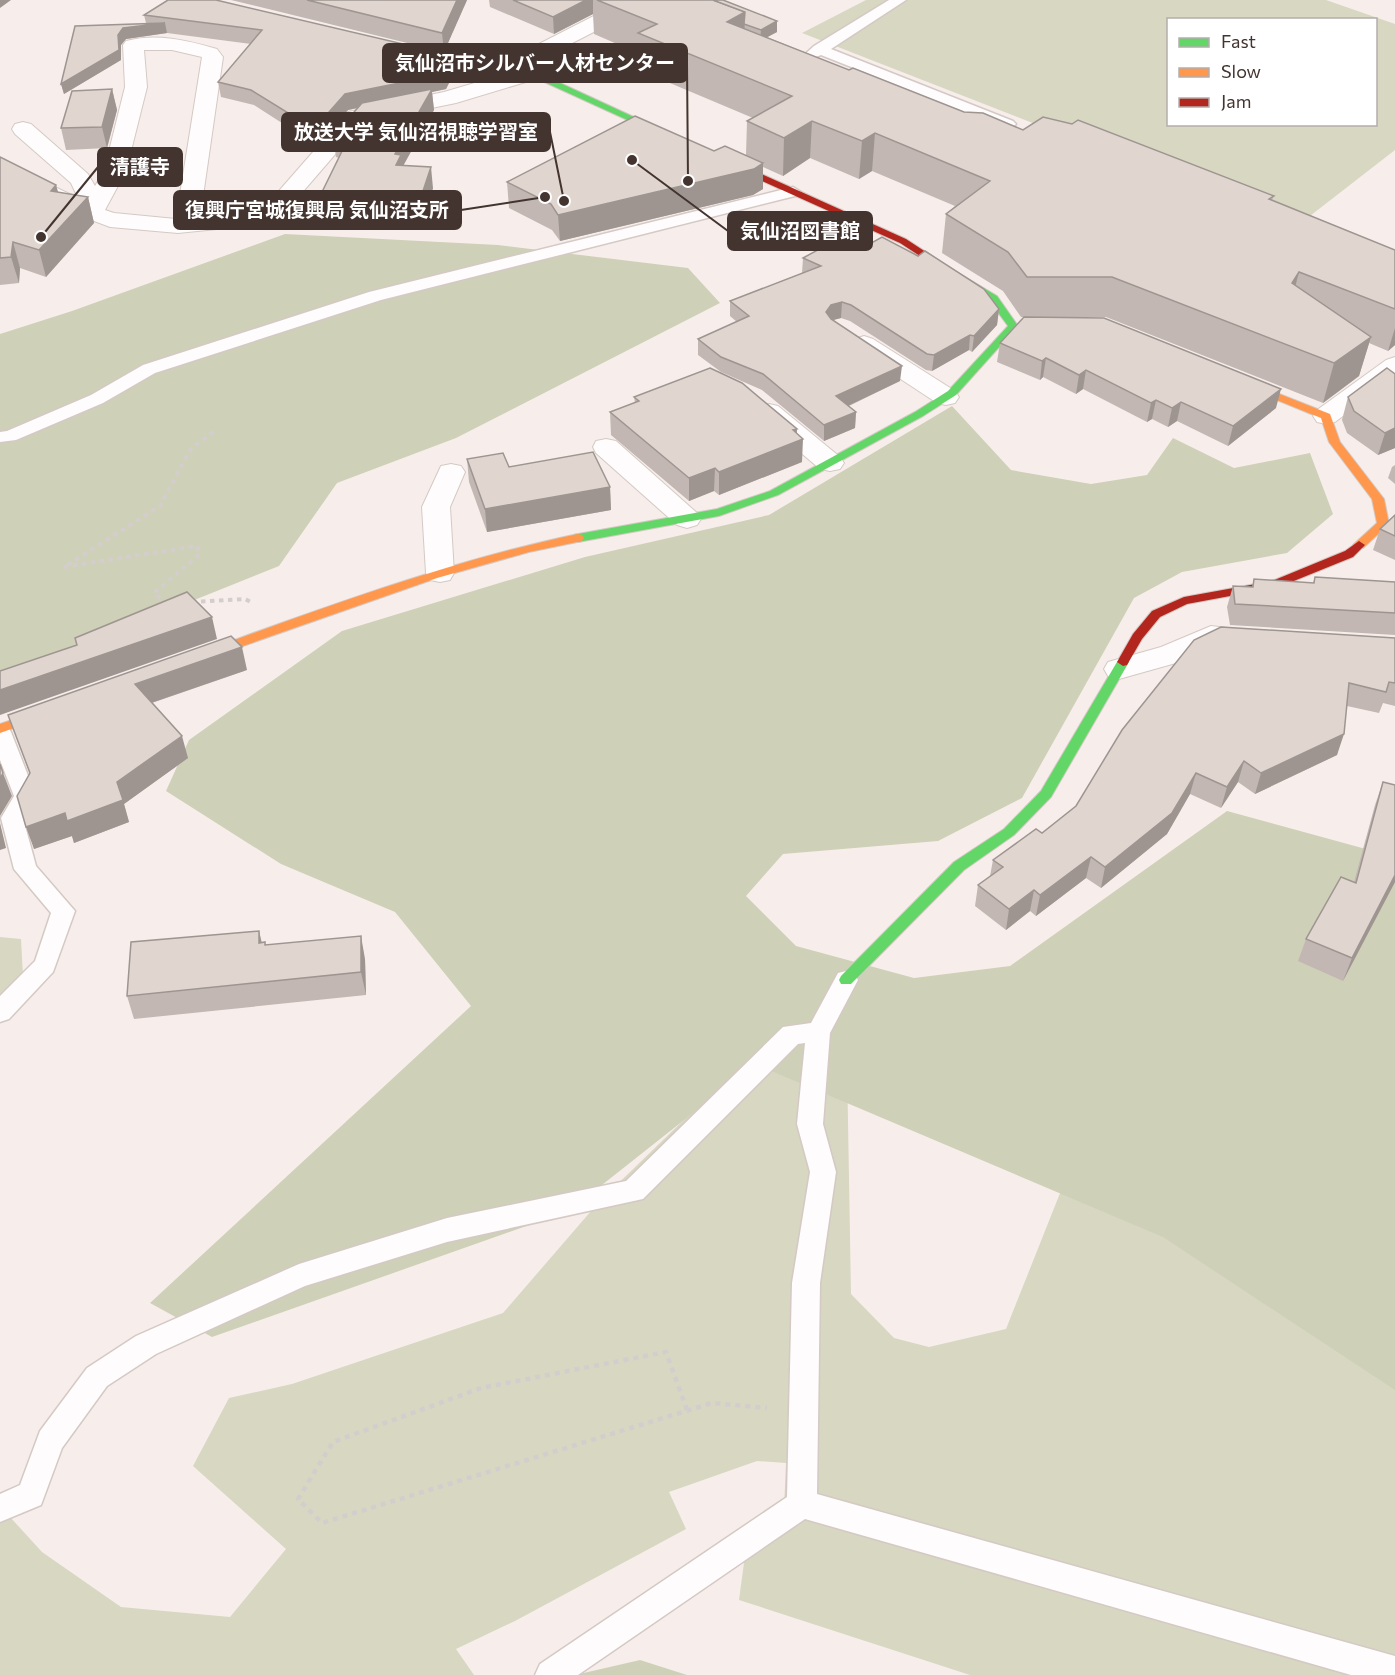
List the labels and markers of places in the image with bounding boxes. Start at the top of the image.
callout: 気仙沼市シルバー人材センター [383,44,687,82]
callout: 放送大学 気仙沼視聴学習室 [282,113,550,151]
callout: 清護寺 [98,148,182,186]
callout: 復興庁宮城復興局 気仙沼支所 [174,191,461,229]
callout: 気仙沼図書館 [728,212,872,250]

